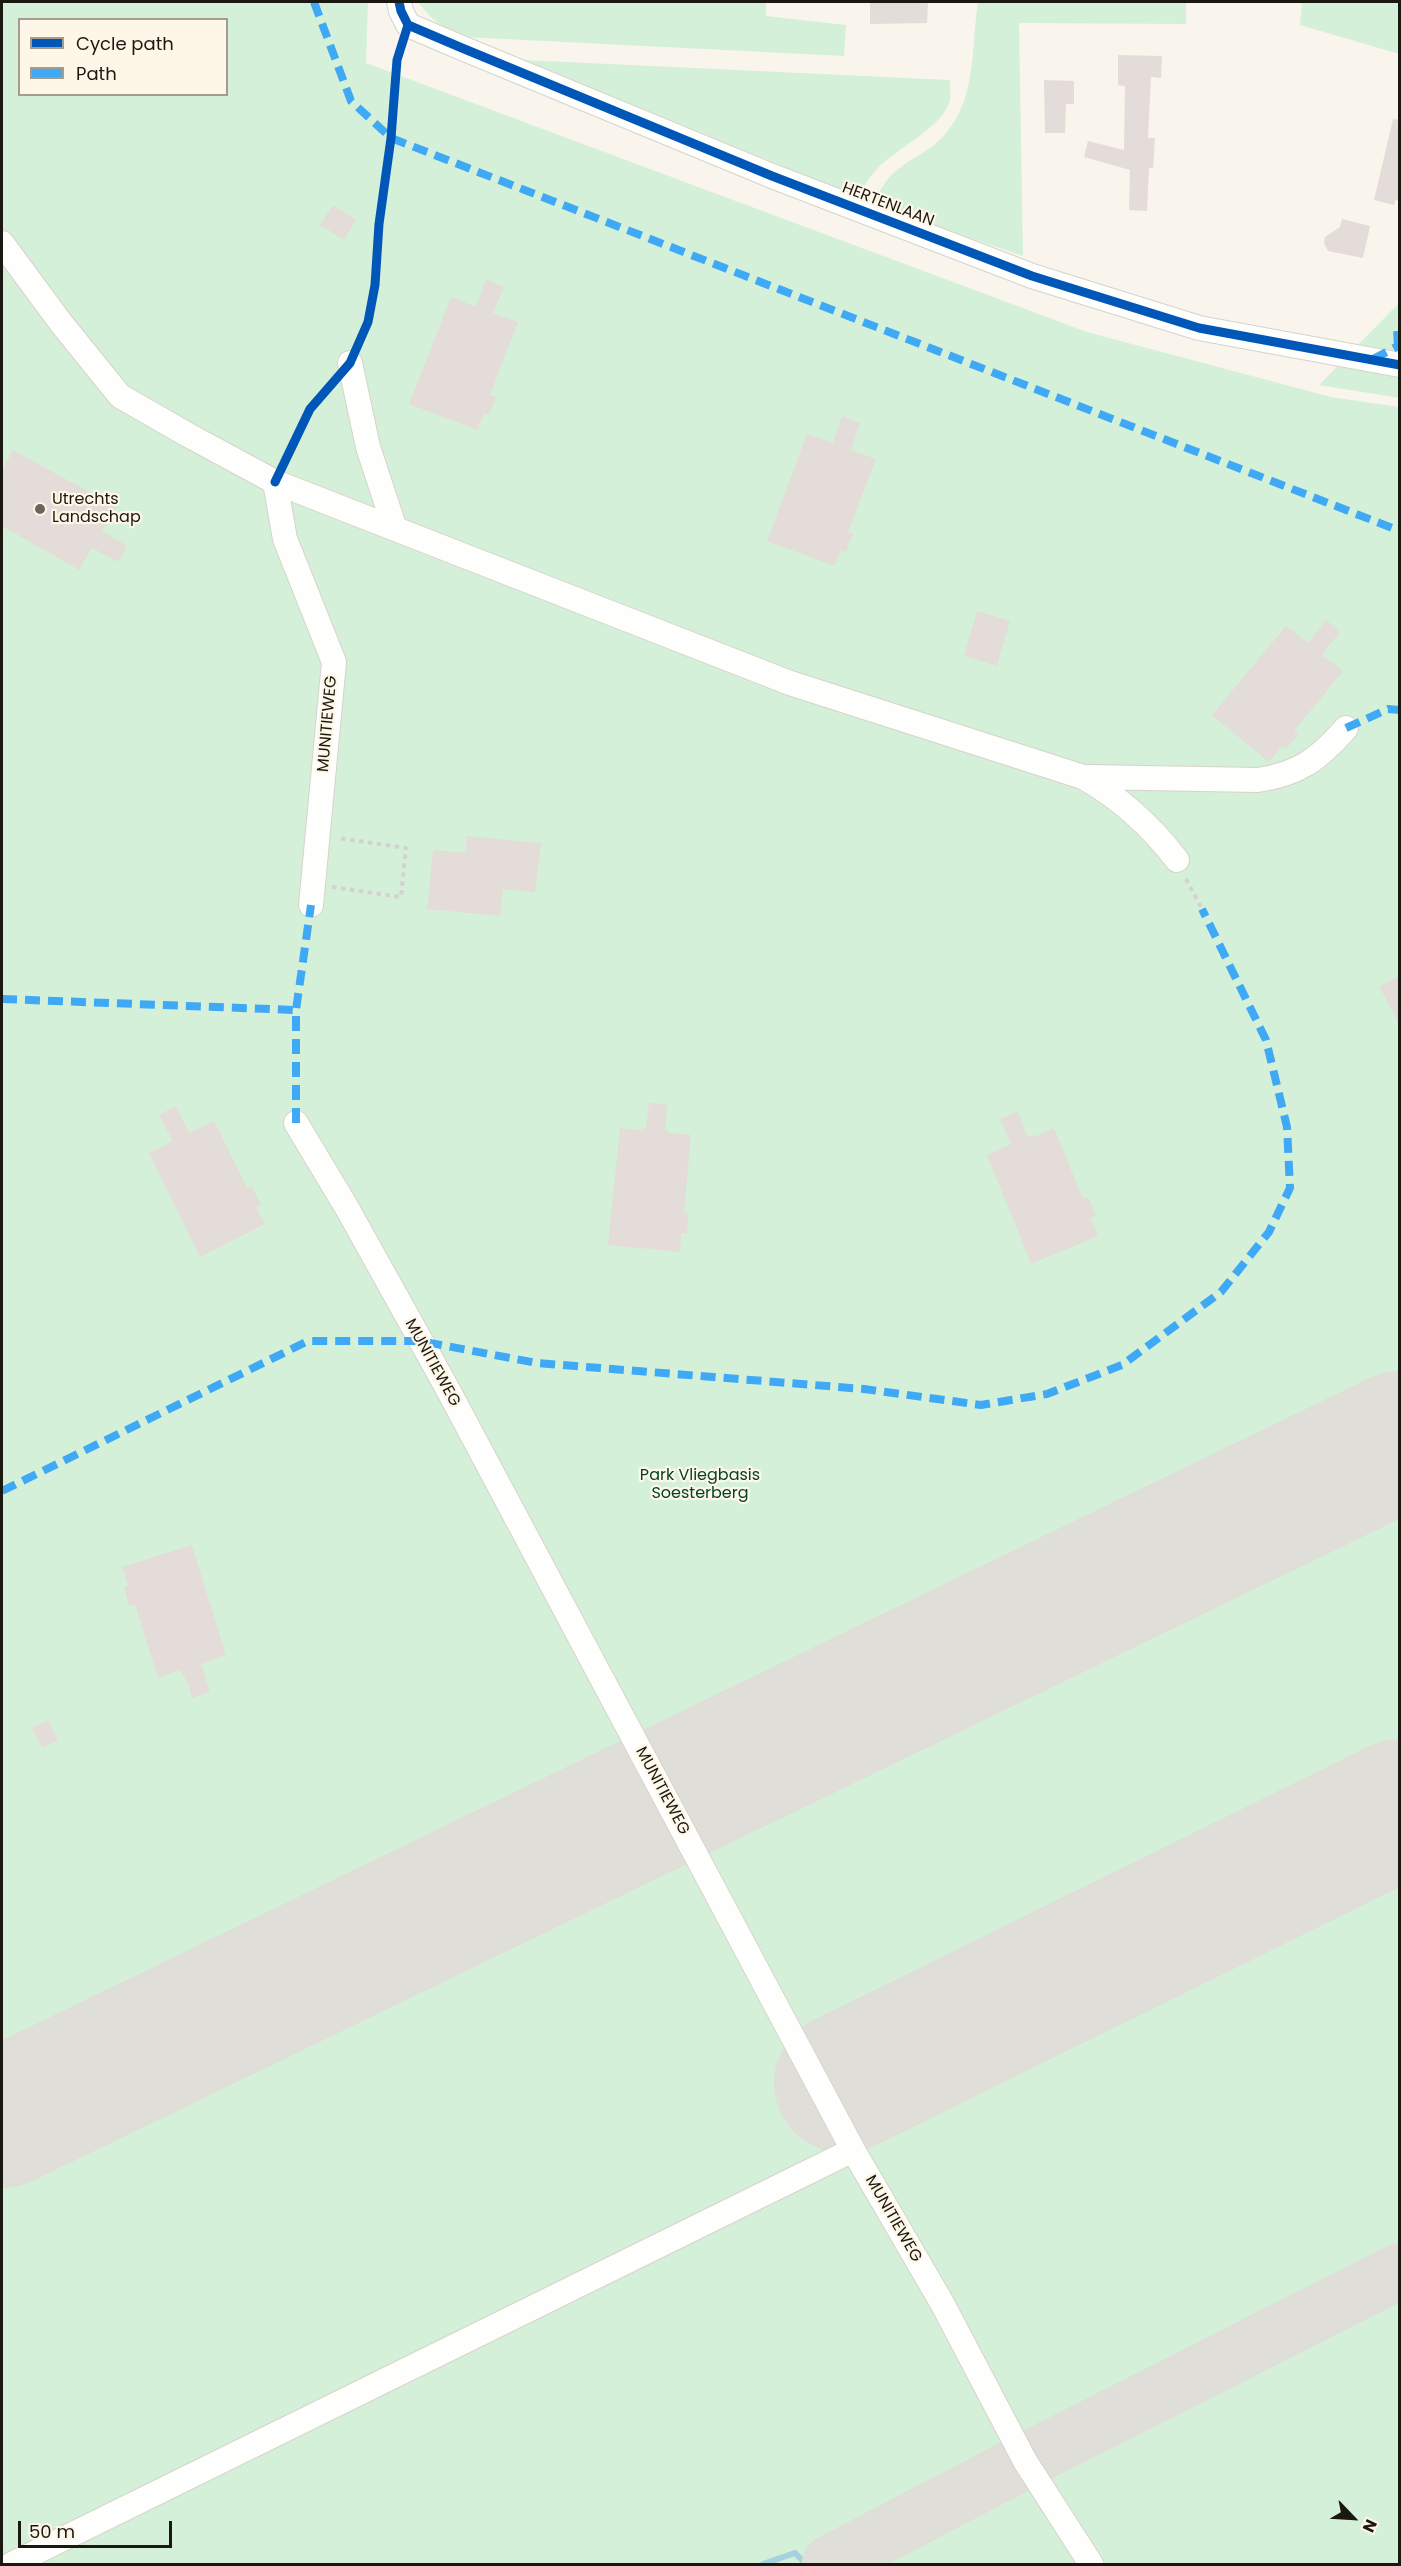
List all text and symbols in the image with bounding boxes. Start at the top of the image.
legend [18,18,228,96]
text: Cycle path [76,31,174,56]
text: Path [76,61,117,86]
street label: HERTENLAAN [839,179,937,231]
place label: Utrechts Landschap [52,490,141,528]
marker: Utrechts Landschap [33,502,47,516]
street label: MUNITIEWEG [314,675,342,773]
street label: MUNITIEWEG [400,1316,464,1410]
park label: Park Vliegbasis Soesterberg [640,1466,760,1504]
street label: MUNITIEWEG [631,1744,693,1838]
street label: MUNITIEWEG [860,2172,926,2266]
north arrow [1323,2488,1383,2548]
scale bar [21,2509,176,2547]
text: N [1357,2515,1383,2536]
text: 50 m [29,2519,75,2544]

